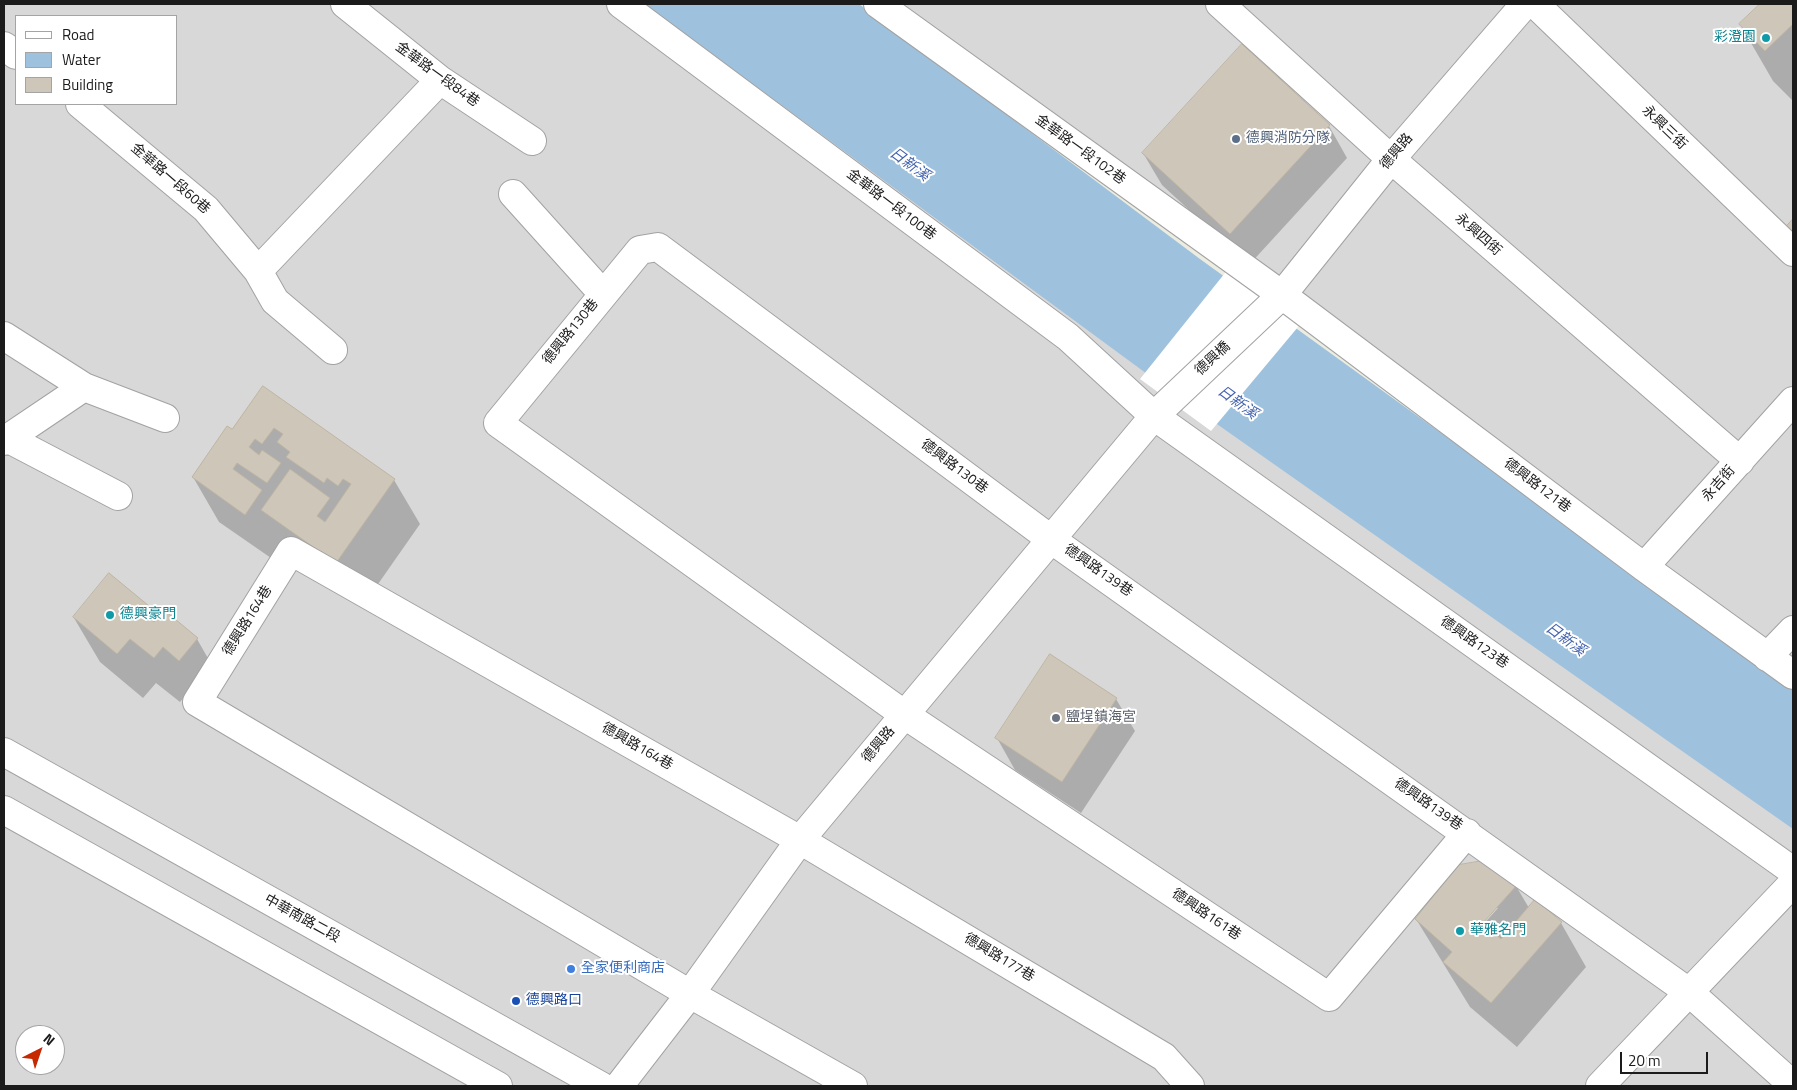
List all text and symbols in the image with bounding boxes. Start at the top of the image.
legend [15,15,178,105]
text: Road [62,23,94,46]
place label: 彩澄園 [1714,30,1756,46]
marker: 彩澄園 [1760,32,1772,44]
street label: 金華路一段84巷 [392,39,482,111]
text: Water [62,48,101,71]
text: Building [62,73,113,96]
street label: 永興三街 [1638,103,1690,153]
street label: 金華路一段102巷 [1032,112,1128,188]
place label: 德興消防分隊 [1246,131,1330,147]
street label: 德興路 [1377,131,1417,173]
marker: 德興消防分隊 [1230,133,1242,145]
street label: 金華路一段60巷 [127,140,213,218]
water label: 日新溪 [886,144,932,186]
street label: 金華路一段100巷 [843,166,939,244]
street label: 永興四街 [1451,210,1505,260]
street label: 德興路130巷 [539,296,603,368]
street label: 德興橋 [1192,339,1234,379]
water label: 日新溪 [1214,382,1260,424]
street label: 德興路130巷 [917,436,991,498]
street label: 德興路121巷 [1500,455,1574,517]
street label: 永吉街 [1699,463,1739,505]
street label: 德興路139巷 [1061,541,1135,601]
street label: 德興路164巷 [220,583,276,659]
place label: 德興豪門 [120,607,176,623]
marker: 德興豪門 [104,609,116,621]
street label: 德興路123巷 [1437,613,1511,673]
water label: 日新溪 [1542,619,1588,661]
place label: 鹽埕鎮海宮 [1066,710,1136,726]
marker: 鹽埕鎮海宮 [1050,712,1062,724]
street label: 德興路164巷 [598,720,676,774]
street label: 德興路 [859,724,899,766]
street label: 德興路139巷 [1391,775,1465,835]
street label: 德興路161巷 [1168,886,1244,944]
street label: 中華南路二段 [261,891,343,947]
place label: 華雅名門 [1470,923,1526,939]
marker: 華雅名門 [1454,925,1466,937]
street label: 德興路177巷 [961,930,1037,986]
place label: 全家便利商店 [581,961,665,977]
marker: 全家便利商店 [565,963,577,975]
place label: 德興路口 [526,993,582,1009]
marker: 德興路口 [510,995,522,1007]
north arrow [15,1025,65,1075]
text: N [39,1028,60,1050]
scale bar [1622,1042,1710,1074]
text: 20 m [1628,1049,1661,1072]

